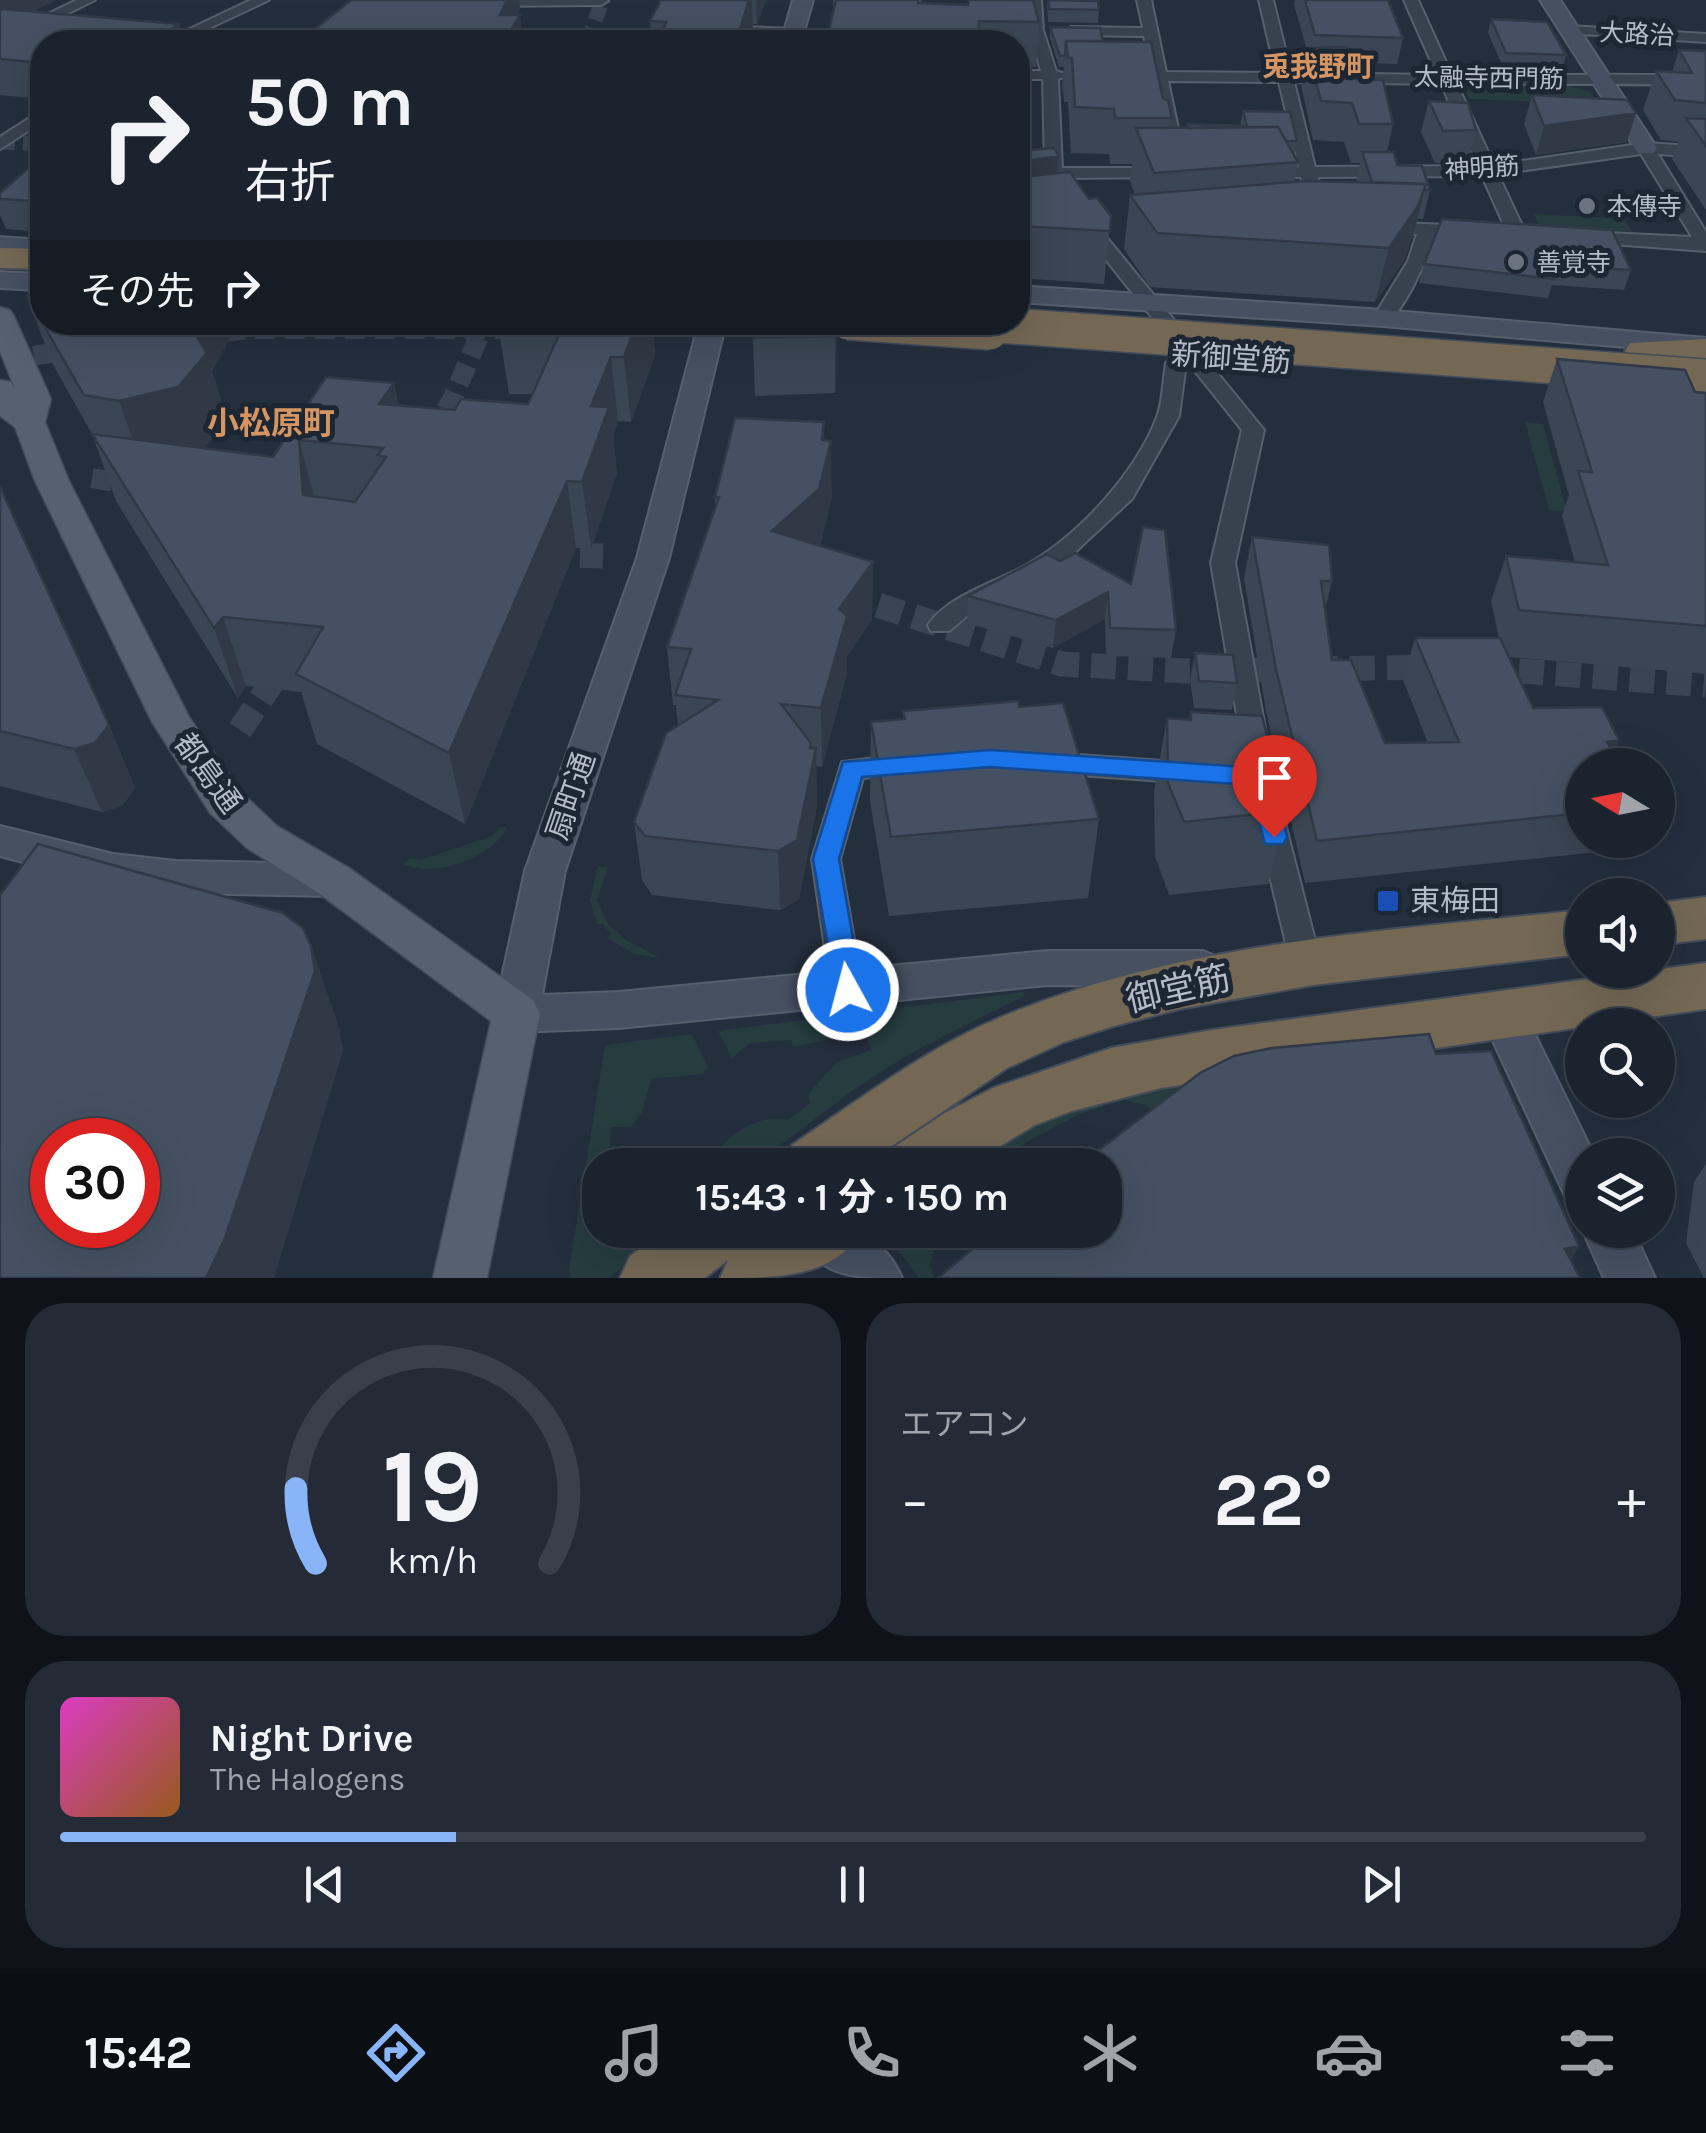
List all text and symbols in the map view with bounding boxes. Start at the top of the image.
street label: 大路治 [1599,18,1675,50]
district label: 兎我野町 [1262,50,1374,83]
text: 50 m [245,61,414,143]
street label: 太融寺西門筋 [1414,62,1564,94]
icon: right [80,70,210,200]
street label: 神明筋 [1444,151,1520,185]
text: 右折 [245,156,335,208]
place label: 本傳寺 [1607,192,1682,221]
marker: 本傳寺 [1576,195,1598,217]
place label: 善覚寺 [1536,248,1611,277]
marker: 善覚寺 [1505,251,1527,273]
icon: right [214,260,269,315]
text: その先 [80,269,194,314]
street label: 新御堂筋 [1170,336,1292,380]
district label: 小松原町 [207,405,335,442]
street label: 都島通 [167,726,249,820]
pin [1232,735,1317,838]
street label: 扇町通 [539,748,603,844]
north arrow [1565,748,1675,858]
map controls [1565,748,1675,1248]
icon: arrive [1247,750,1302,805]
button: sound [1565,878,1675,988]
place label: 東梅田 [1410,883,1500,919]
marker: 東梅田 [1375,888,1401,914]
position arrow [796,938,900,1042]
street label: 御堂筋 [1122,957,1234,1021]
button: search [1565,1008,1675,1118]
speed limit sign: 30 [30,1118,160,1248]
button: layers [1565,1138,1675,1248]
text: 15:43 · 1 分 · 150 m [695,1175,1009,1220]
text: エアコン [901,1406,1029,1443]
text: 19 [382,1426,483,1547]
text: 22° [1213,1456,1333,1544]
text: − [901,1468,929,1532]
text: + [1617,1468,1646,1532]
text: km/h [387,1540,478,1582]
text: Night Drive [210,1716,413,1761]
text: The Halogens [210,1761,405,1798]
icon: previous [297,1857,352,1912]
icon: pause [825,1857,880,1912]
icon: next [1354,1857,1409,1912]
icon: directions [361,2018,431,2088]
icon: music [599,2018,669,2088]
icon: phone [837,2018,907,2088]
icon: climate [1075,2018,1145,2088]
icon: car [1314,2018,1384,2088]
icon: filters [1552,2018,1622,2088]
text: 15:42 [84,2027,192,2079]

